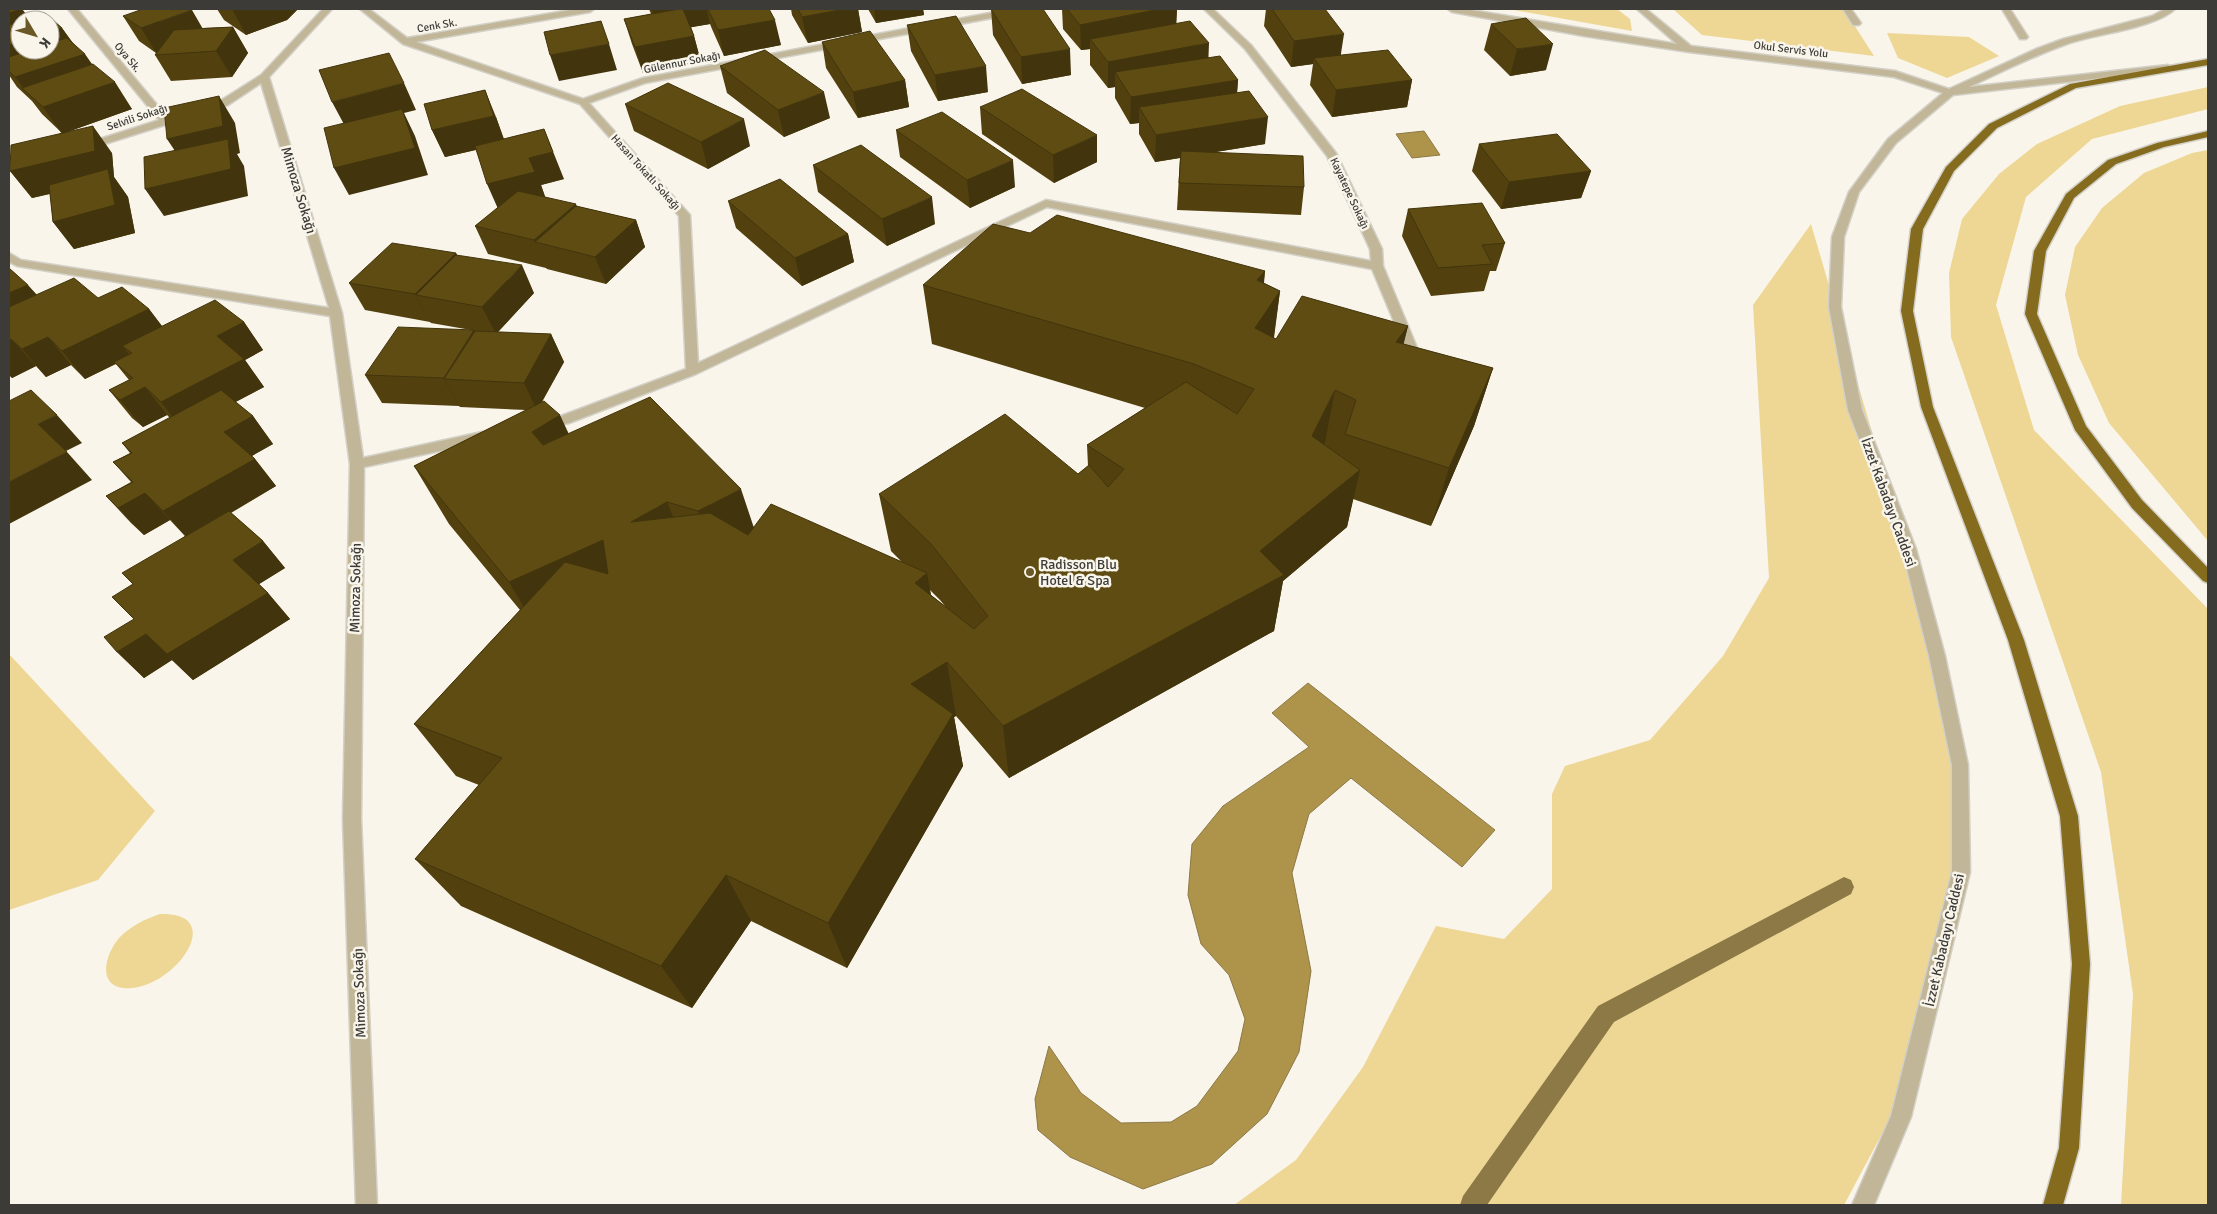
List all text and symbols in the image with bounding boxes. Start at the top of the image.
north arrow [10,10,60,60]
street label: Cenk Sk. [416,16,458,35]
text: K [35,34,54,52]
street label: Okul Servis Yolu [1753,38,1829,61]
street label: Oya Sk. [111,40,144,75]
street label: Gülennur Sokağı [643,49,722,76]
street label: Selvili Sokağı [105,102,169,133]
street label: Hasan Tokatlı Sokağı [608,132,683,213]
street label: Mimoza Sokağı [277,145,320,236]
street label: Kayatepe Sokağı [1327,156,1372,231]
street label: İzzet Kabadayı Caddesi [1857,435,1920,569]
street label: Mimoza Sokağı [346,543,365,633]
place label: Radisson Blu Hotel & Spa [1040,556,1117,589]
marker: Radisson Blu Hotel & Spa [1024,566,1036,578]
street label: İzzet Kabadayı Caddesi [1921,872,1968,1008]
street label: Mimoza Sokağı [349,948,370,1038]

